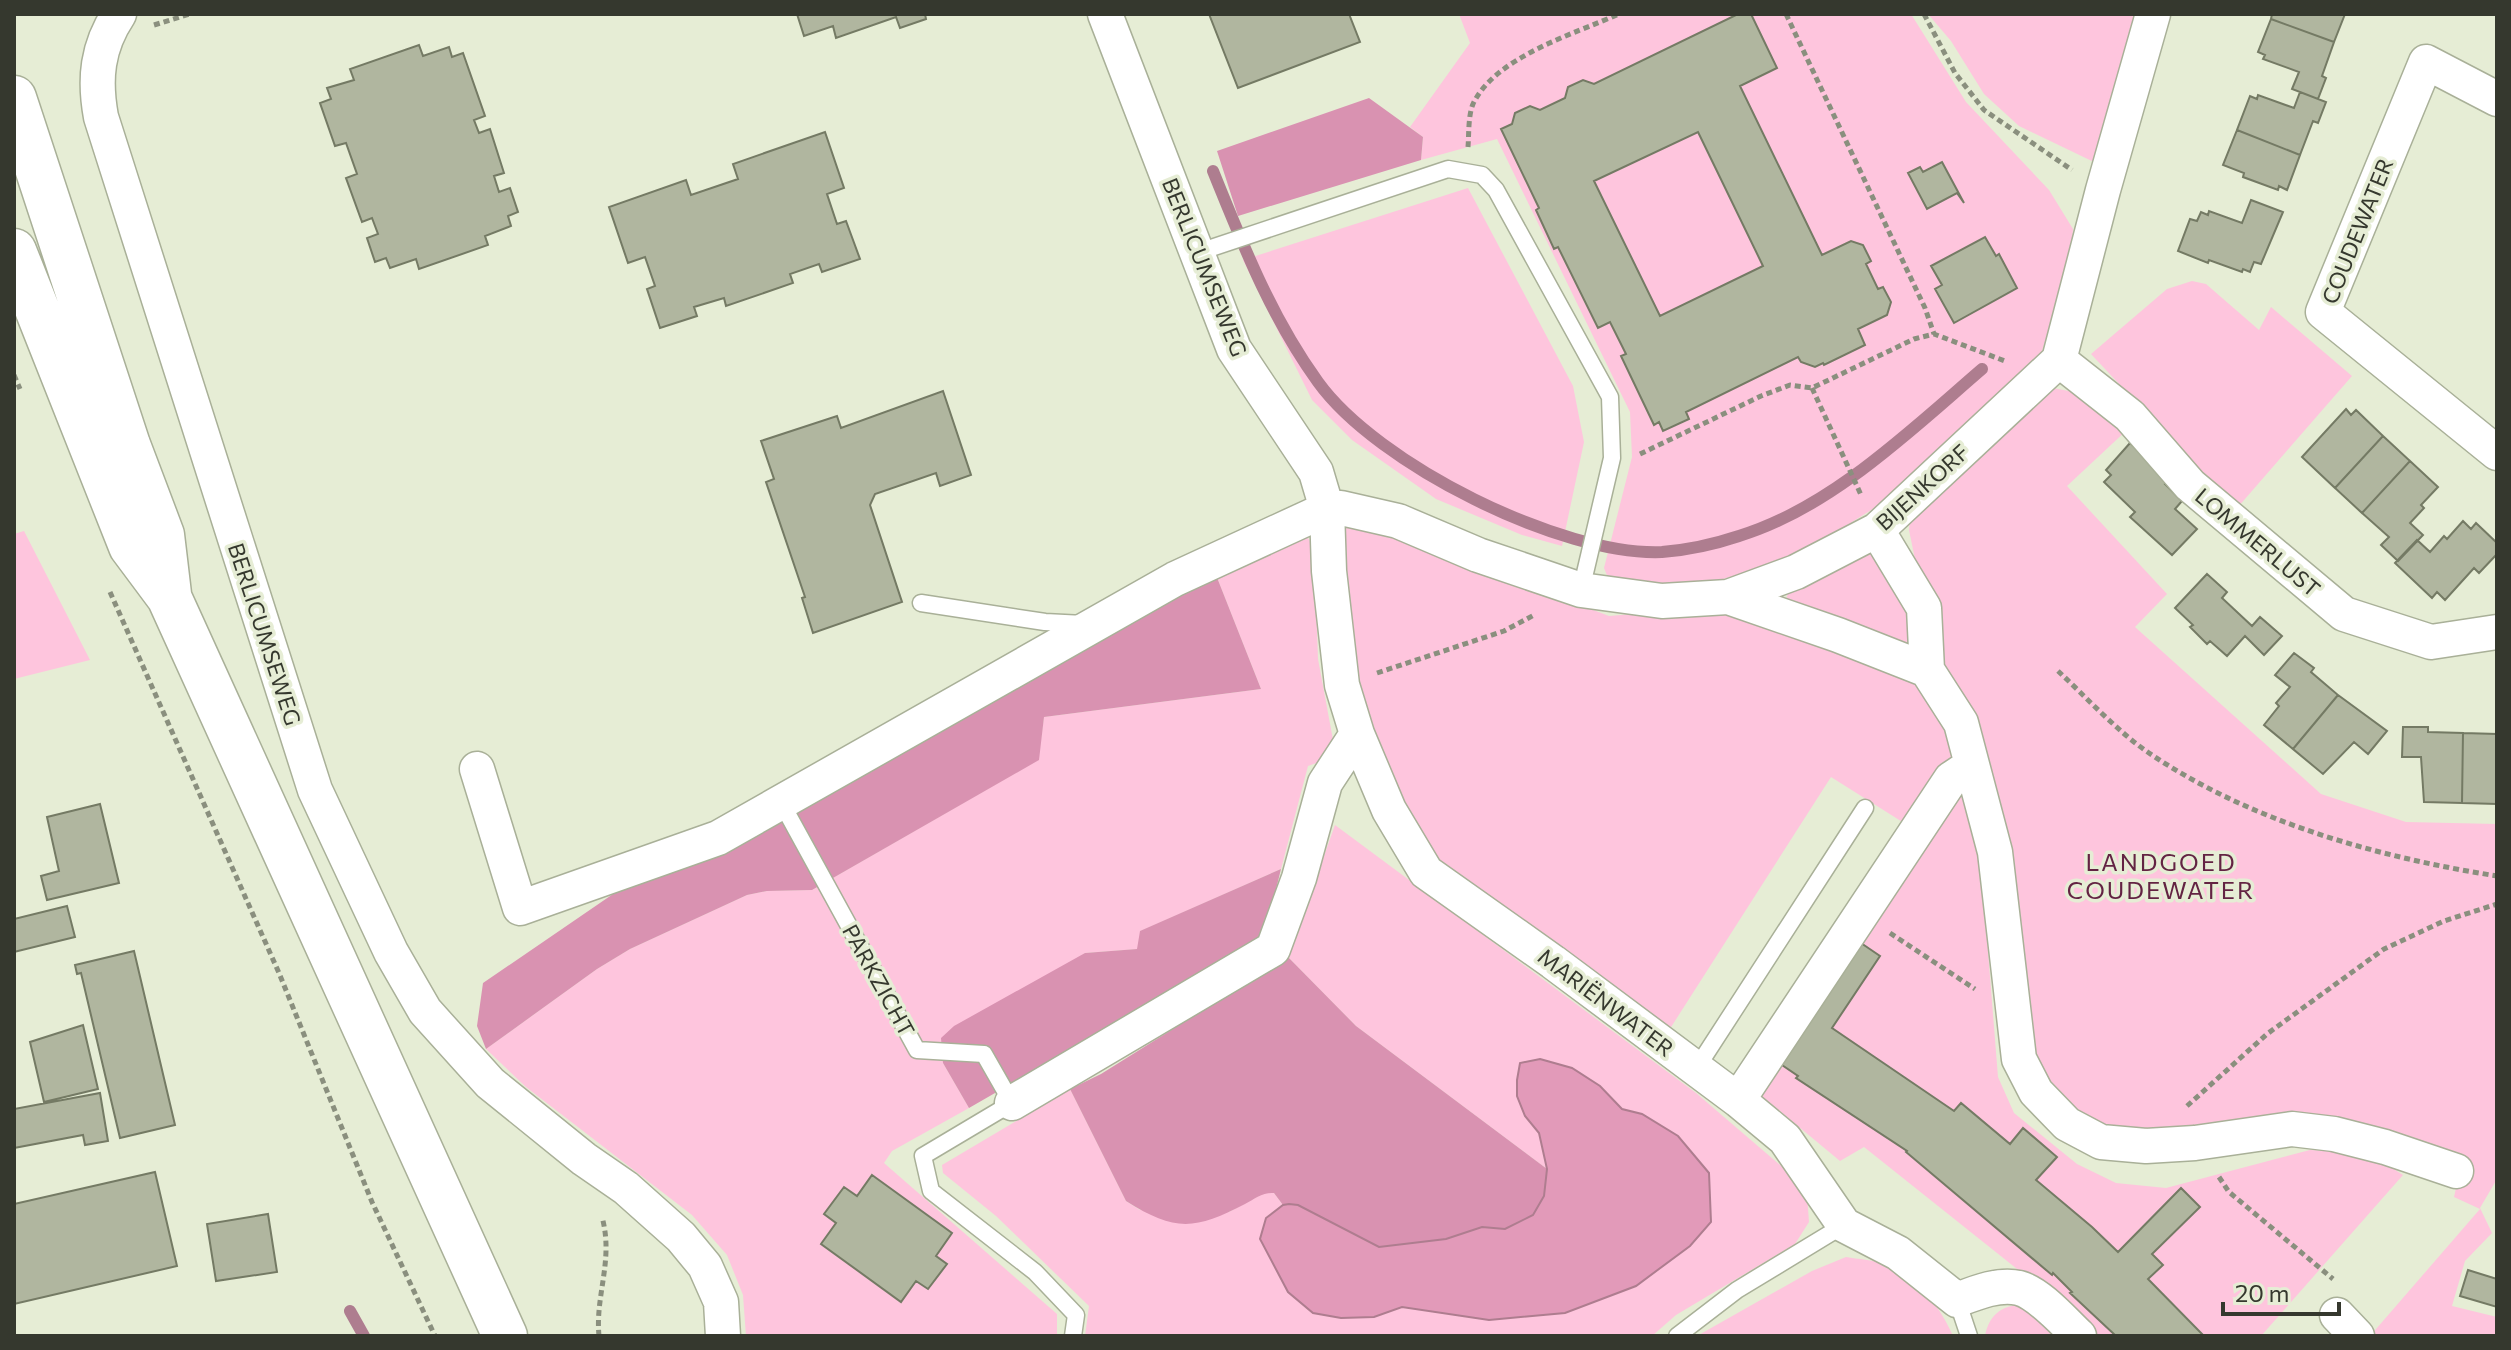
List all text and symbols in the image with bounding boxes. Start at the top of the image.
street label: COUDEWATER [2316,154,2399,308]
street label: BERLICUMSEWEG [1157,174,1253,360]
street label: BIJENKORF [1870,438,1974,536]
street label: LOMMERLUST [2190,482,2326,602]
street label: BERLICUMSEWEG [223,539,307,729]
district label: LANDGOED COUDEWATER [2067,847,2255,904]
street label: PARKZICHT [837,919,921,1041]
street label: MARIËNWATER [1533,942,1679,1062]
scale bar [2223,1266,2339,1316]
text: 20 m [2235,1278,2289,1307]

